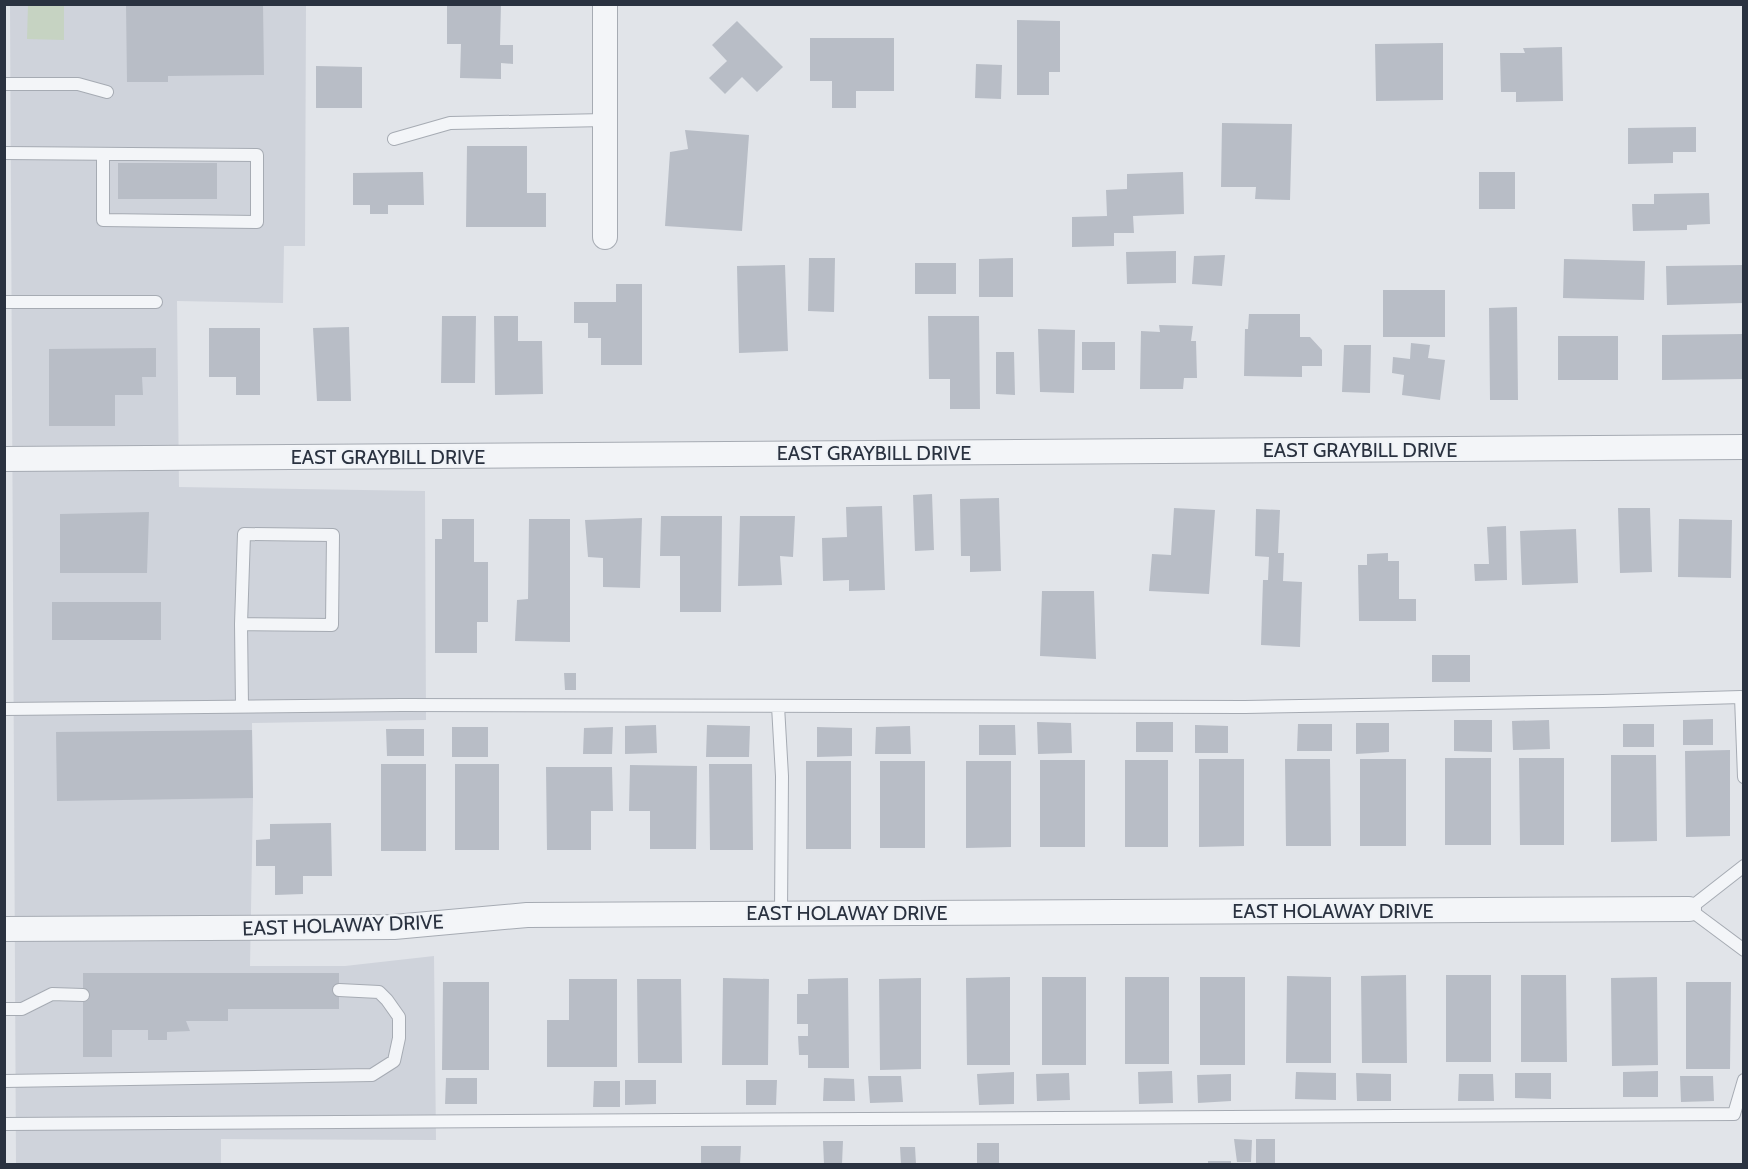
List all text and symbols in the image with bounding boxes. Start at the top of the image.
street label: EAST GRAYBILL DRIVE [1263,438,1457,462]
street label: EAST GRAYBILL DRIVE [777,441,971,465]
street label: EAST GRAYBILL DRIVE [291,445,485,469]
street label: EAST HOLAWAY DRIVE [1232,899,1434,923]
street label: EAST HOLAWAY DRIVE [746,901,948,925]
street label: EAST HOLAWAY DRIVE [242,909,444,941]

